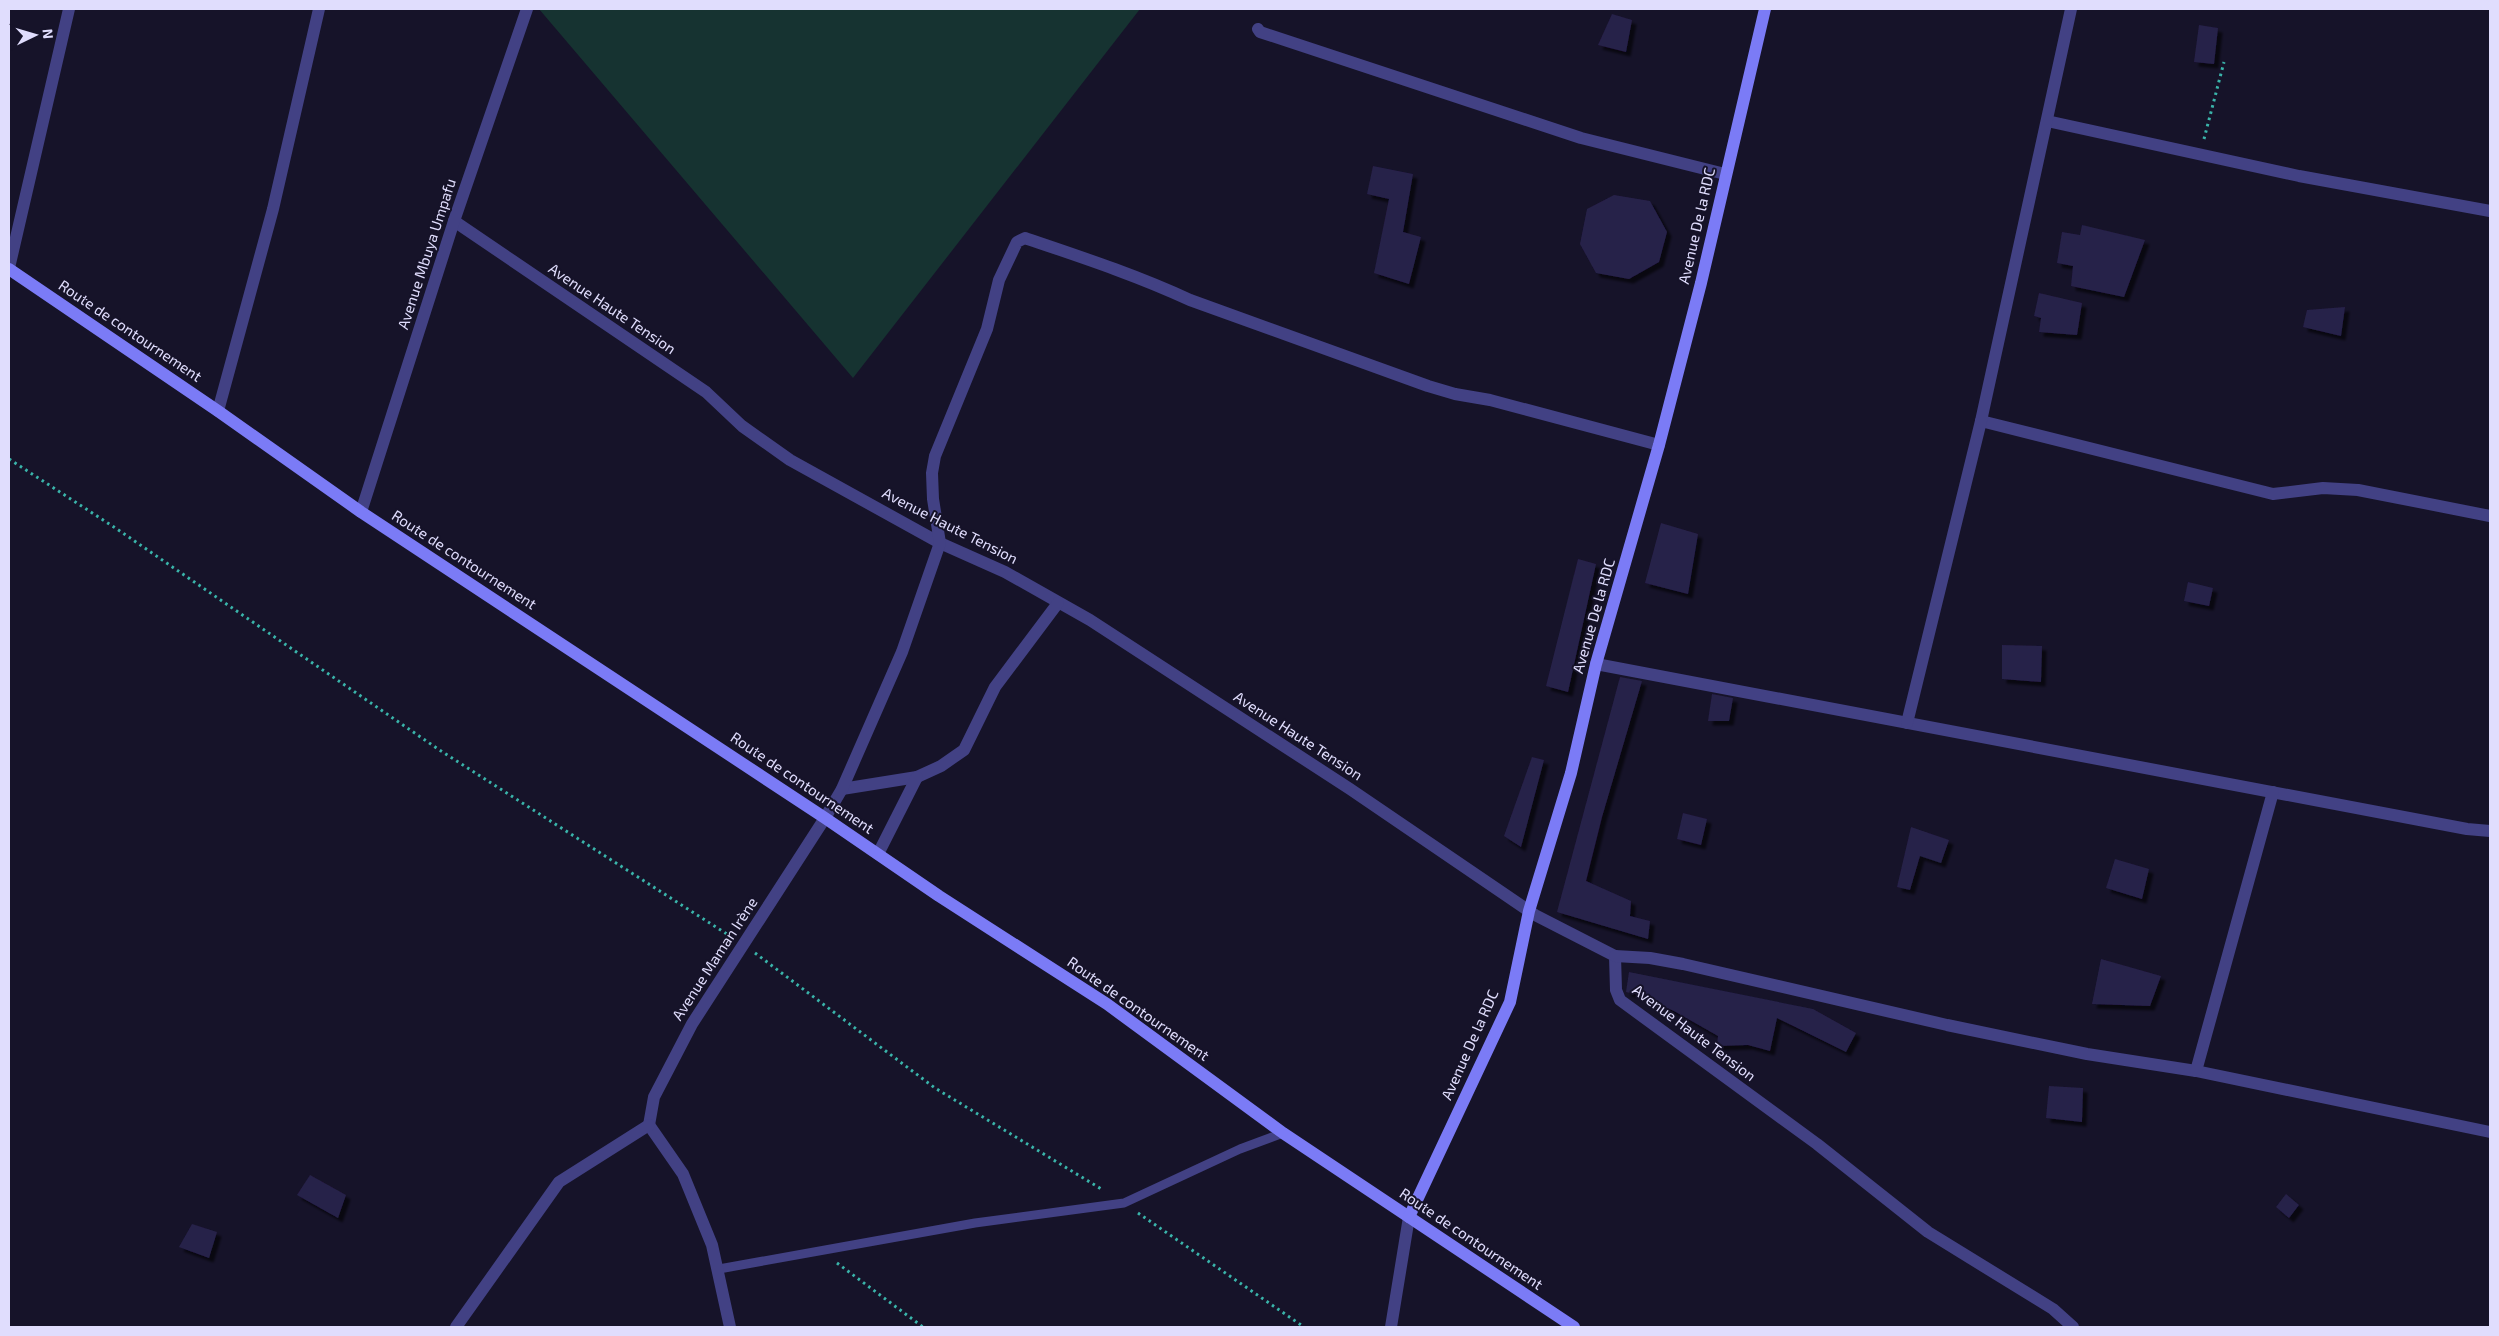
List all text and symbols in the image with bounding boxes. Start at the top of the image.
north arrow [10,10,60,60]
text: N [40,28,57,40]
street label: Avenue De la RDC [1674,165,1718,286]
street label: Avenue Mbuya Umpafu [393,176,459,331]
street label: Avenue Haute Tension [546,259,680,357]
street label: Route de contournement [55,275,206,385]
street label: Avenue Haute Tension [880,483,1021,567]
street label: Route de contournement [389,506,541,613]
street label: Avenue De la RDC [1568,556,1618,675]
street label: Avenue Haute Tension [1231,687,1366,783]
street label: Route de contournement [727,727,878,837]
street label: Avenue Maman Irène [668,894,761,1023]
street label: Route de contournement [1064,952,1213,1064]
street label: Avenue Haute Tension [1629,980,1760,1084]
street label: Avenue De la RDC [1437,986,1502,1103]
street label: Route de contournement [1396,1183,1547,1293]

